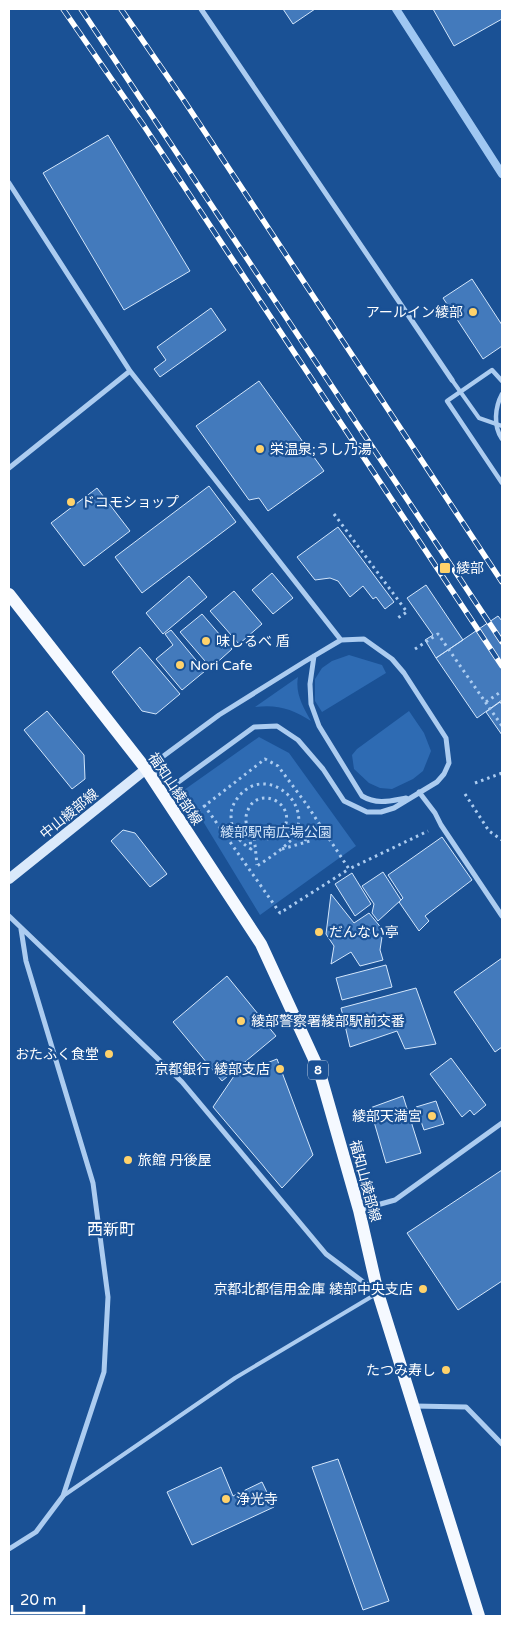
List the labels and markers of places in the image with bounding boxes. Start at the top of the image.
place label: アールイン綾部 [366,304,463,321]
marker: アールイン綾部 [467,306,479,318]
place label: 栄温泉;うし乃湯 [270,441,372,458]
marker: 栄温泉;うし乃湯 [254,443,266,455]
place label: ドコモショップ [81,494,179,511]
marker: ドコモショップ [65,496,77,508]
place label: 綾部 [456,560,484,577]
marker: 綾部 [438,561,452,575]
place label: 味しるべ 盾 [216,633,290,650]
marker: 味しるべ 盾 [200,635,212,647]
place label: Nori Cafe [190,657,252,674]
marker: Nori Cafe [174,659,186,671]
place label: だんない亭 [329,924,399,941]
marker: だんない亭 [313,926,325,938]
place label: 綾部警察署綾部駅前交番 [251,1013,405,1030]
marker: 綾部警察署綾部駅前交番 [235,1015,247,1027]
place label: おたふく食堂 [15,1046,99,1063]
marker: おたふく食堂 [103,1048,115,1060]
place label: 京都銀行 綾部支店 [154,1061,270,1078]
marker: 京都銀行 綾部支店 [274,1063,286,1075]
place label: 綾部天満宮 [352,1108,422,1125]
marker: 綾部天満宮 [426,1110,438,1122]
place label: 旅館 丹後屋 [138,1152,212,1169]
marker: 旅館 丹後屋 [122,1154,134,1166]
place label: 京都北都信用金庫 綾部中央支店 [213,1281,413,1298]
marker: 京都北都信用金庫 綾部中央支店 [417,1283,429,1295]
place label: たつみ寿し [366,1362,436,1379]
marker: たつみ寿し [440,1364,452,1376]
place label: 浄光寺 [236,1491,278,1508]
marker: 浄光寺 [220,1493,232,1505]

